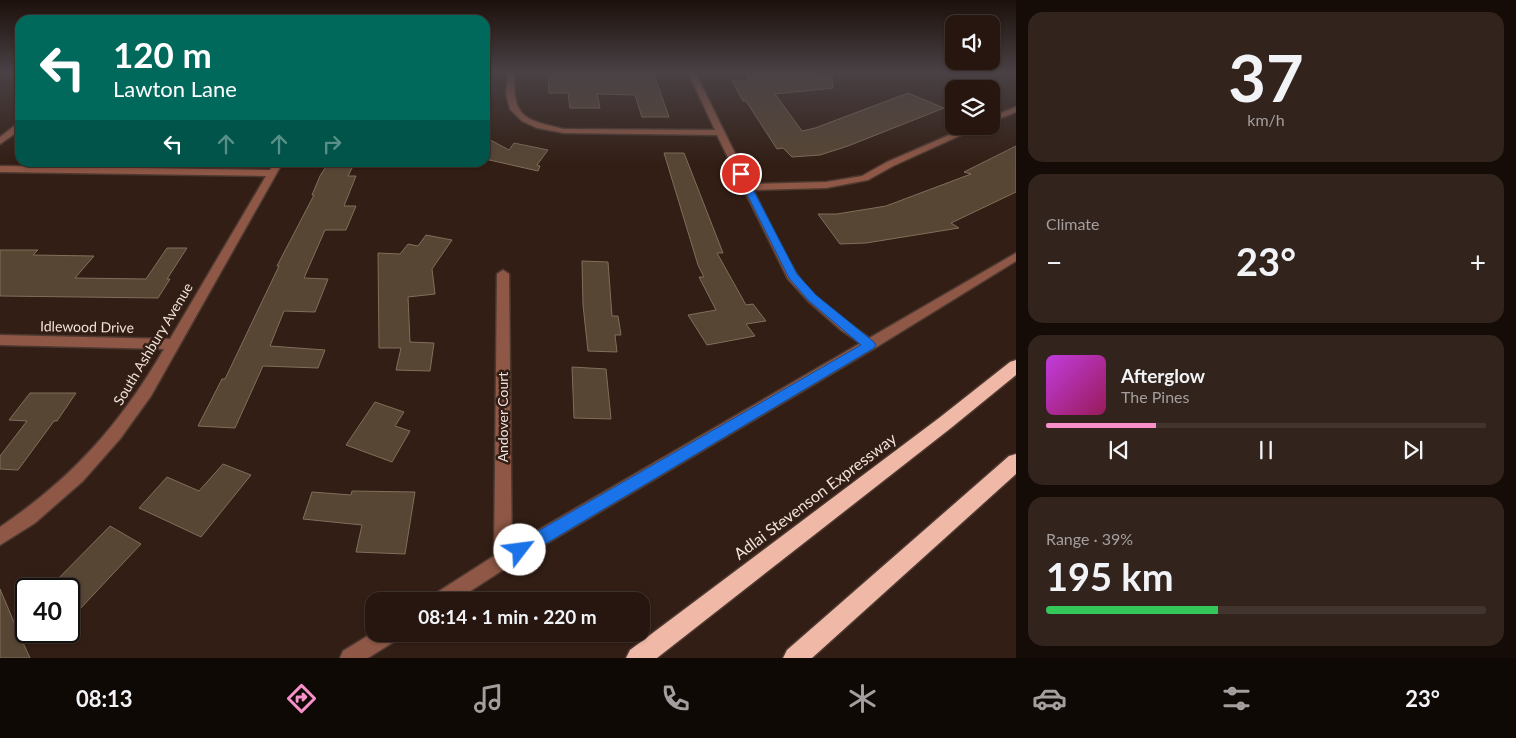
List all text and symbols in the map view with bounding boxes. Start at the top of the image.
map controls [945,15,1000,135]
button: sound [945,15,1000,70]
text: 120 m [113,33,212,75]
icon: left [30,35,95,100]
text: 37 [1228,38,1304,116]
text: Lawton Lane [113,75,237,102]
button: layers [945,80,1000,135]
text: km/h [1247,110,1285,129]
icon: left [159,130,187,158]
icon: ahead [212,130,240,158]
icon: ahead [265,130,293,158]
icon: right [318,130,346,158]
pin [720,153,762,195]
icon: arrive [727,160,755,188]
text: Climate [1046,214,1099,233]
text: 23° [1236,238,1296,284]
text: − [1046,245,1062,279]
text: + [1470,245,1486,279]
street label: South Ashbury Avenue [109,280,196,408]
street label: Idlewood Drive [40,317,134,336]
text: Afterglow [1121,364,1205,387]
street label: Andover Court [494,372,511,462]
text: The Pines [1121,387,1190,406]
street label: Adlai Stevenson Expressway [730,428,900,563]
icon: previous [1105,436,1133,464]
icon: pause [1252,436,1280,464]
icon: next [1399,436,1427,464]
position arrow [493,523,545,575]
text: Range · 39% [1046,529,1133,548]
text: 195 km [1046,553,1174,599]
speed limit sign: 40 [15,578,80,643]
text: 08:14 · 1 min · 220 m [418,605,597,628]
icon: directions [284,681,319,716]
icon: music [471,681,506,716]
icon: phone [658,681,693,716]
icon: climate [845,681,880,716]
icon: car [1032,681,1067,716]
icon: filters [1219,681,1254,716]
text: 08:13 [76,685,133,712]
text: 23° [1405,685,1440,712]

